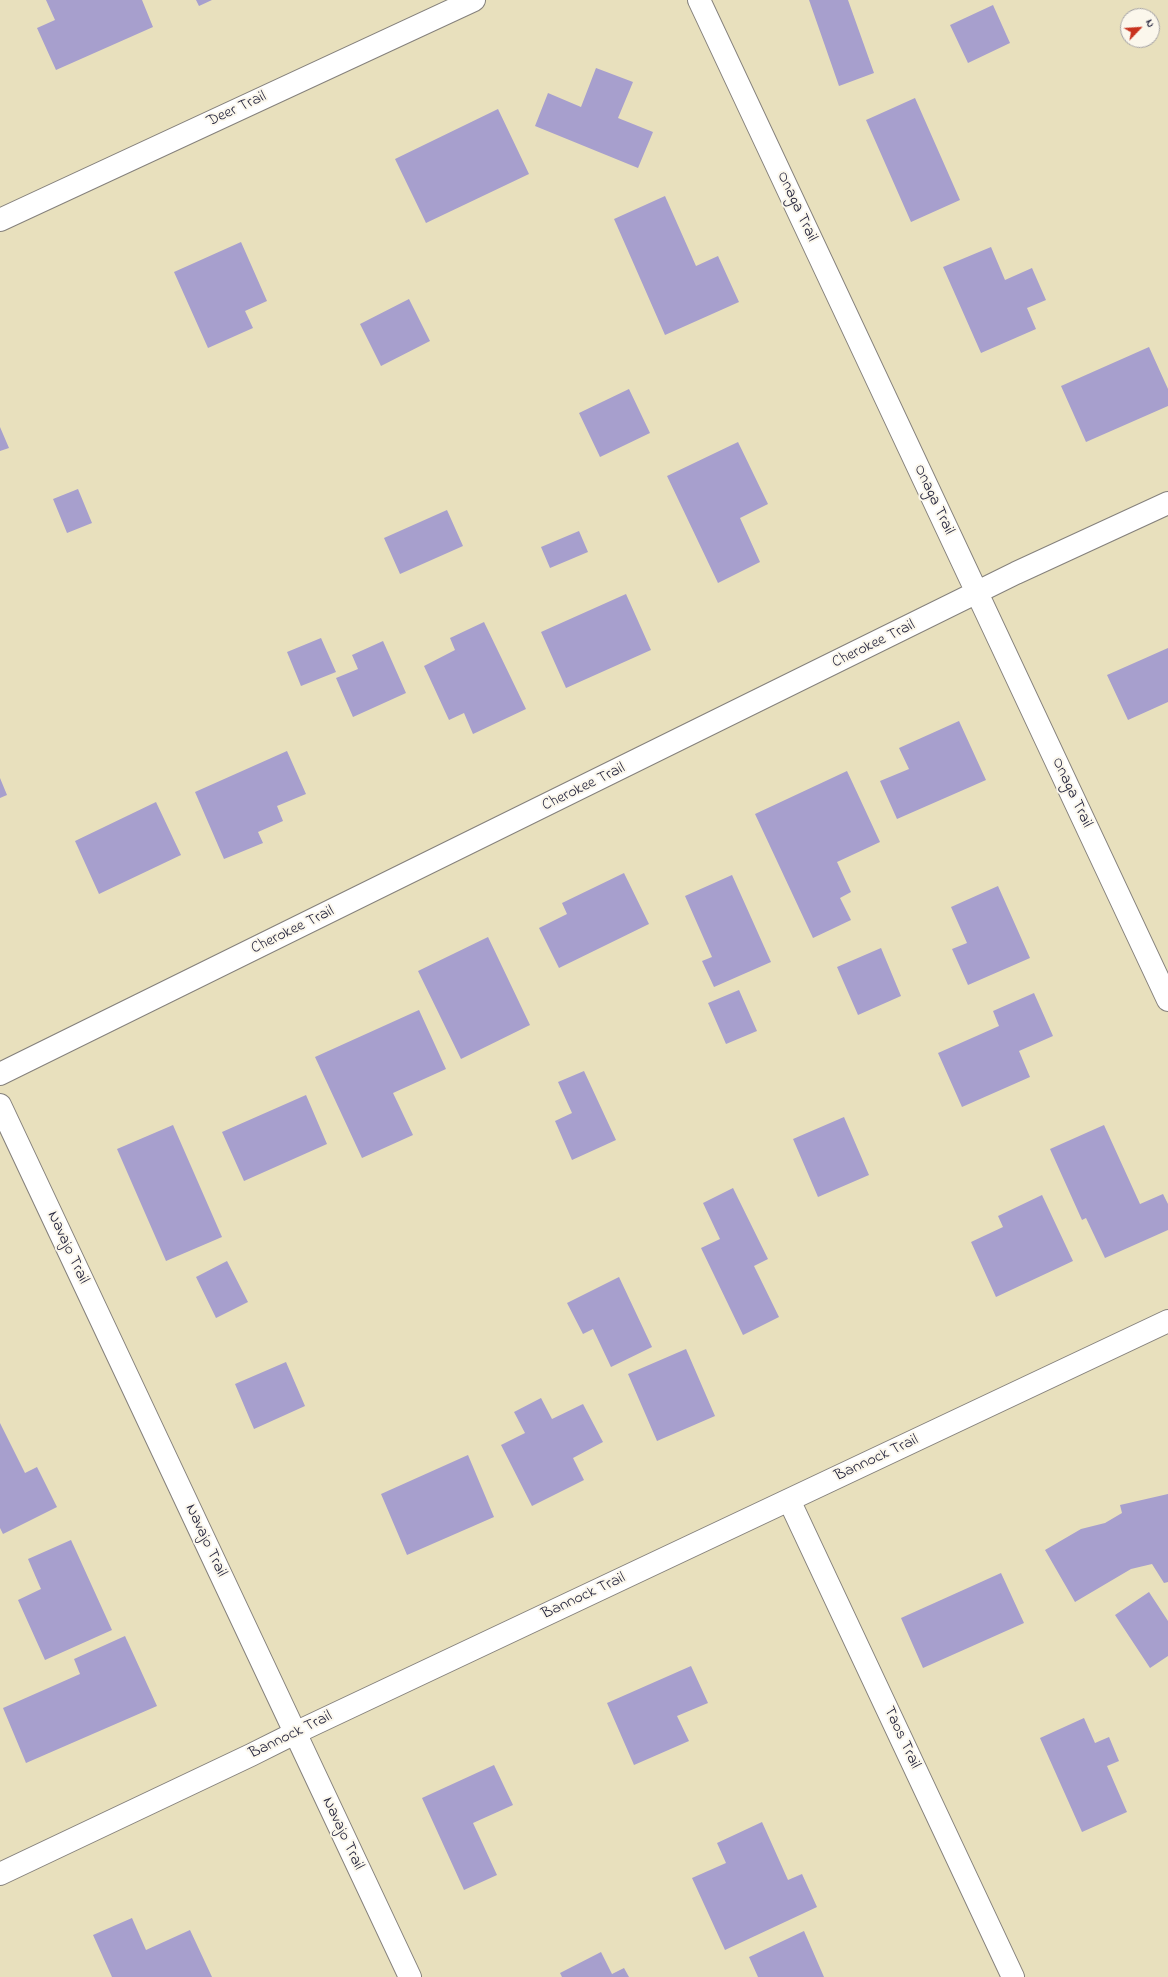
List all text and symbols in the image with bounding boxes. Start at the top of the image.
north arrow [1120,8,1160,48]
text: N [1141,17,1159,30]
street label: Deer Trail [204,88,270,132]
street label: Onaga Trail [771,169,821,245]
street label: Onaga Trail [908,462,958,538]
street label: Cherokee Trail [829,617,919,673]
street label: Onaga Trail [1046,755,1096,831]
street label: Cherokee Trail [539,760,629,816]
street label: Cherokee Trail [248,903,338,959]
street label: Navajo Trail [42,1209,92,1287]
street label: Bannock Trail [832,1431,922,1487]
street label: Navajo Trail [180,1502,230,1580]
street label: Bannock Trail [539,1569,629,1625]
street label: Taos Trail [878,1704,924,1772]
street label: Bannock Trail [246,1708,336,1764]
street label: Navajo Trail [317,1795,367,1873]

